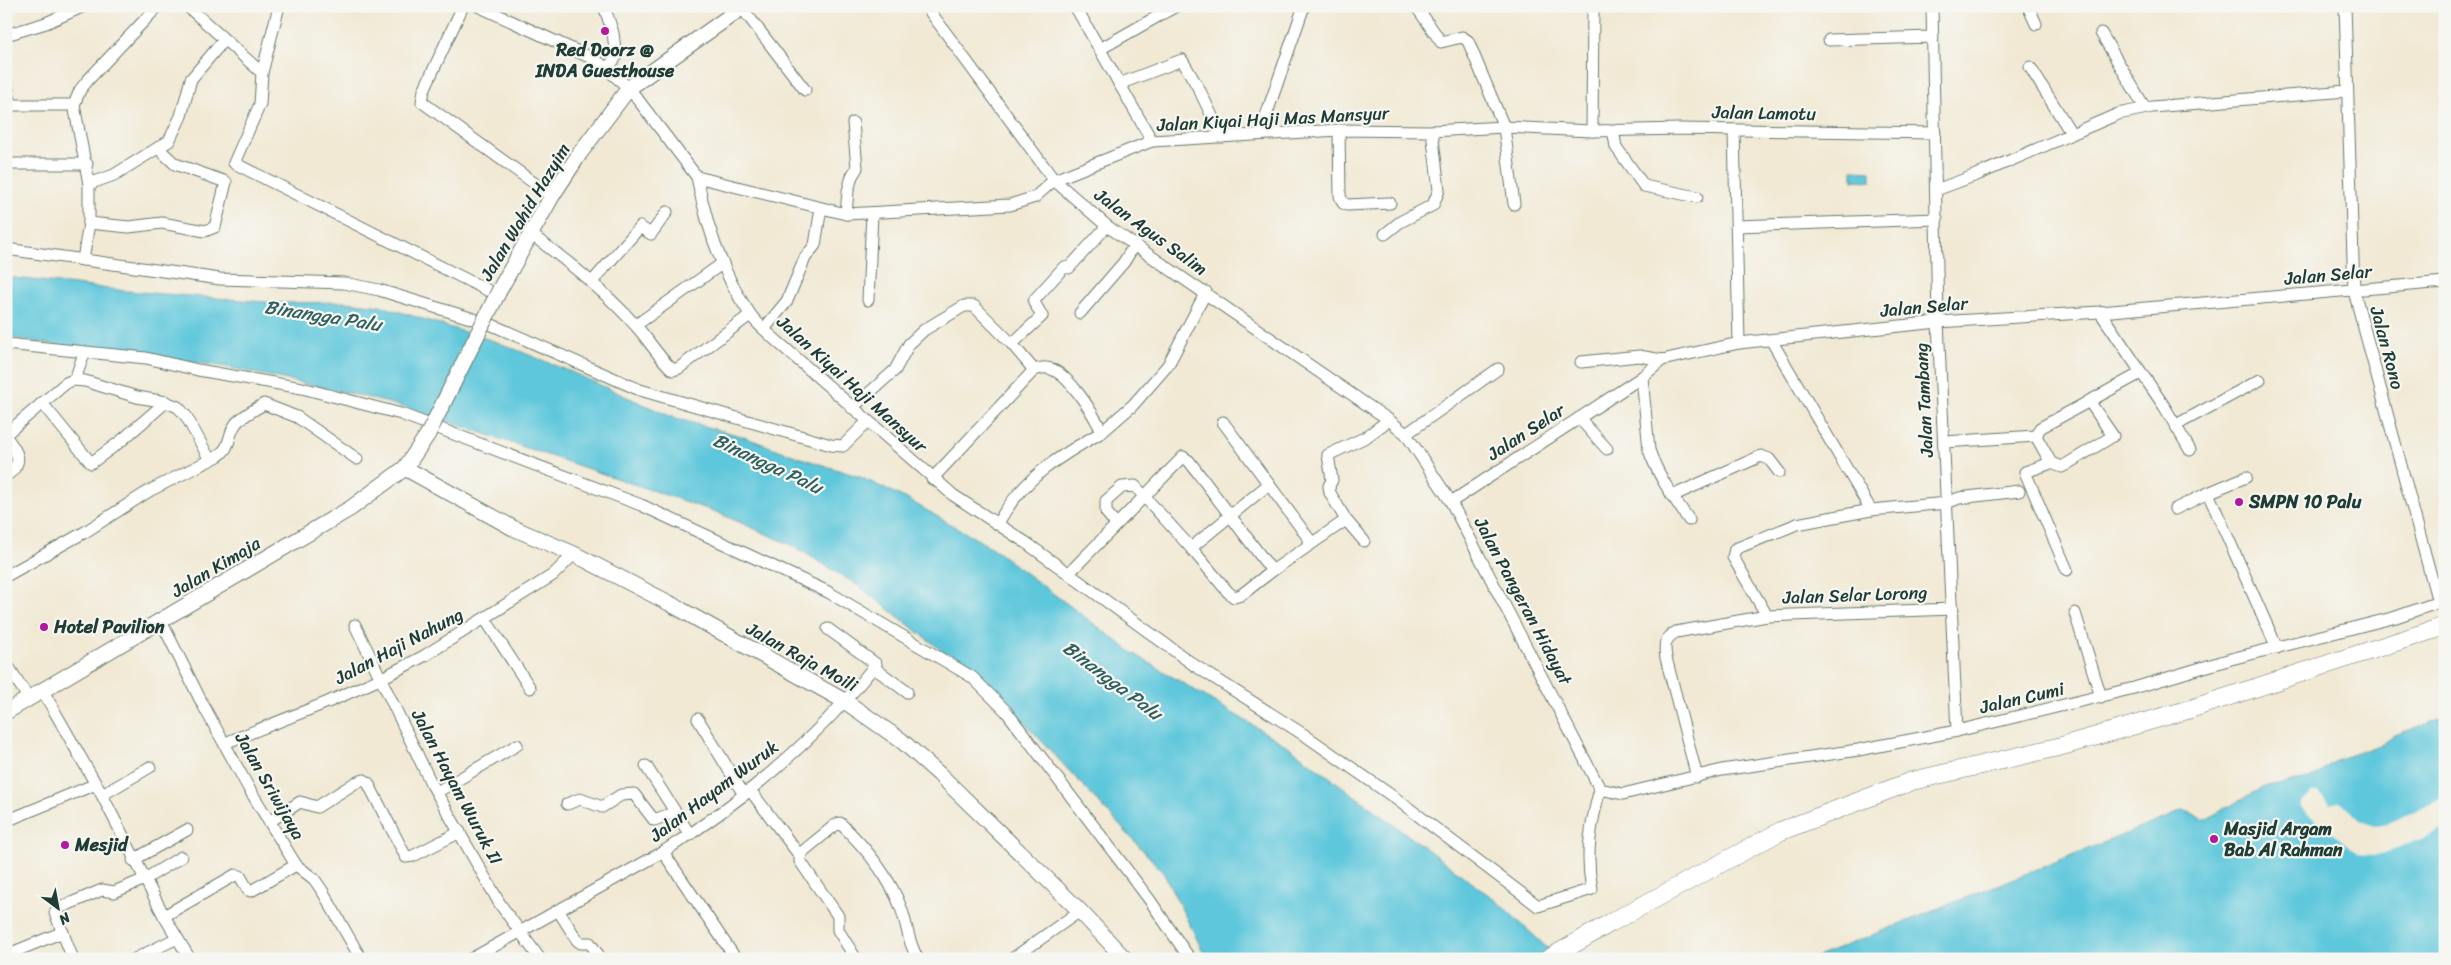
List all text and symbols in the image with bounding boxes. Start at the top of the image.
marker: Red Doorz @ INDA Guesthouse [599,25,611,37]
place label: Red Doorz @ INDA Guesthouse [535,34,675,87]
street label: Jalan Lamotu [1711,96,1817,130]
street label: Jalan Kiyai Haji Mas Mansyur [1155,97,1392,141]
street label: Jalan Wahid Hazyim [471,137,579,288]
street label: Jalan Agus Salim [1087,179,1215,284]
street label: Jalan Selar [2282,255,2375,295]
street label: Jalan Selar [1878,287,1971,327]
water label: Binangga Palu [262,290,386,341]
street label: Jalan Rono [2360,302,2413,393]
street label: Jalan Kiyai Haji Mansyur [768,306,936,462]
street label: Jalan Tambang [1905,342,1943,459]
street label: Jalan Selar [1480,394,1573,470]
water label: Binangga Palu [708,424,831,504]
place label: SMPN 10 Palu [2248,486,2362,518]
marker: SMPN 10 Palu [2233,496,2245,508]
street label: Jalan Pangeran Hidayat [1465,510,1581,691]
street label: Jalan Kimaja [164,527,268,607]
street label: Jalan Selar Lorong [1781,576,1928,614]
street label: Jalan Haji Nahung [328,598,469,694]
place label: Hotel Pavilion [53,611,165,643]
street label: Jalan Raja Moili [739,613,865,701]
marker: Hotel Pavilion [38,621,50,633]
water label: Binangga Palu [1056,632,1172,731]
street label: Jalan Cumi [1976,673,2068,723]
street label: Jalan Hayam Wuruk II [402,702,512,871]
street label: Jalan Sriwijaya [226,725,314,846]
street label: Jalan Hayam Wuruk [642,732,786,851]
place label: Masjid Argam Bab Al Rahman [2223,813,2343,866]
place label: Mesjid [74,829,129,861]
marker: Masjid Argam Bab Al Rahman [2208,833,2220,845]
marker: Mesjid [59,839,71,851]
north arrow [32,882,82,932]
text: N [54,905,76,932]

